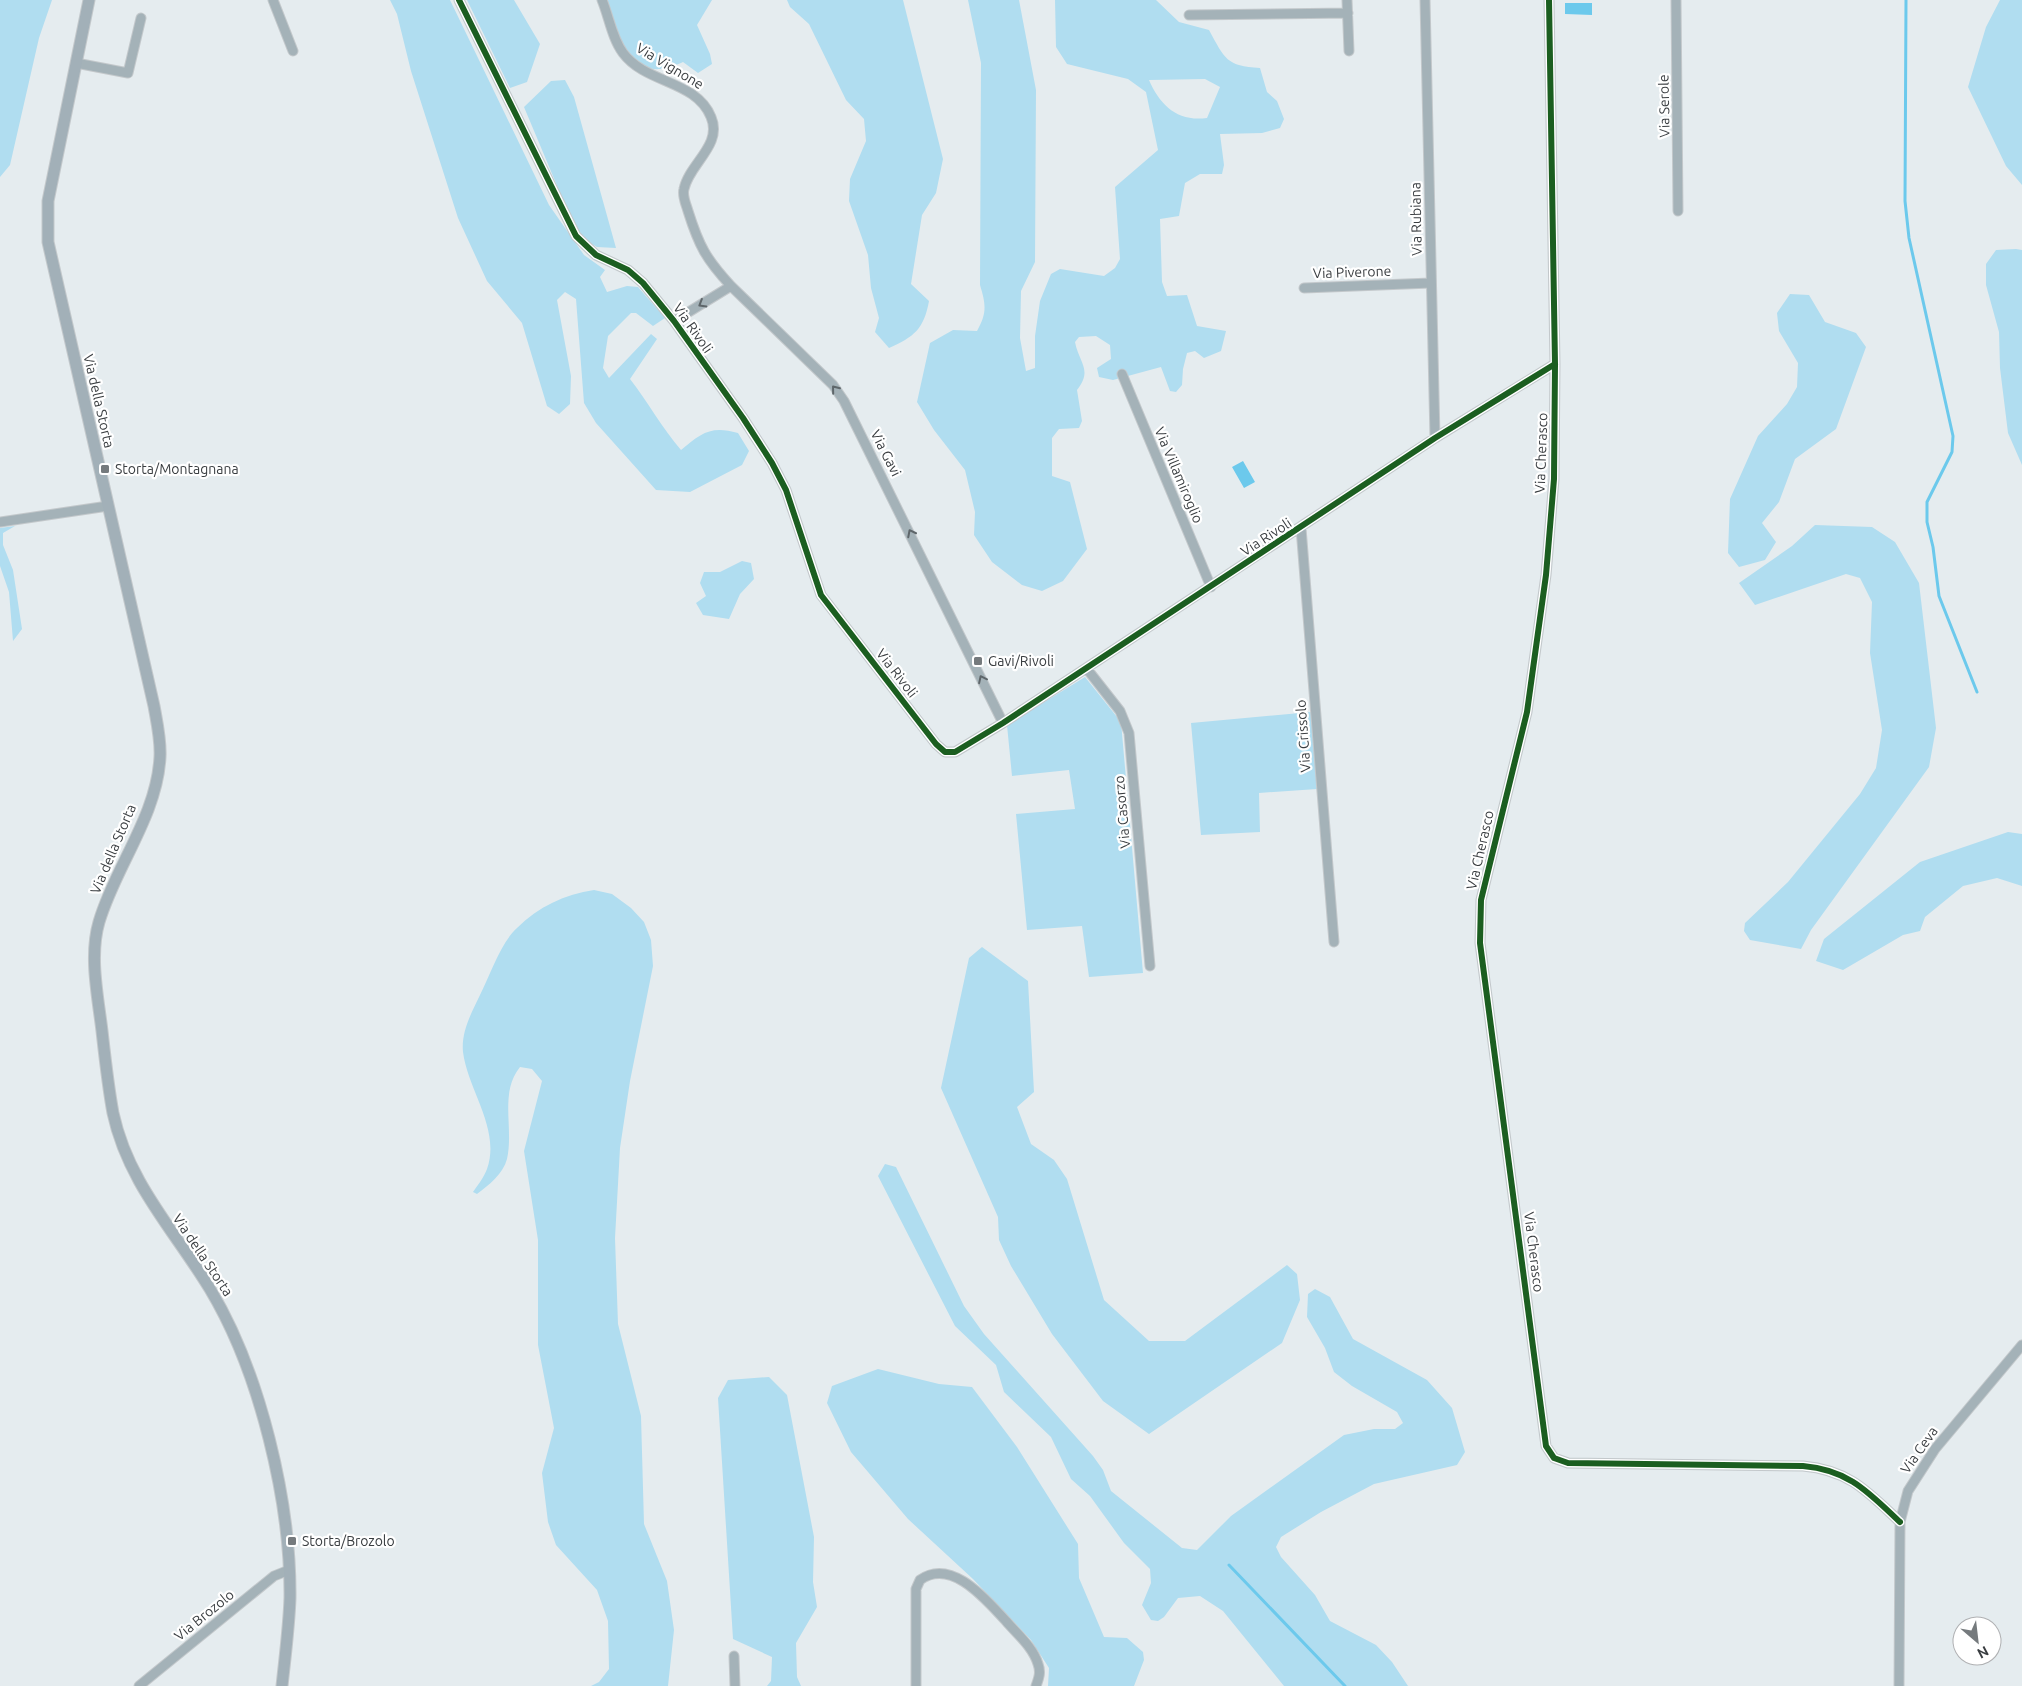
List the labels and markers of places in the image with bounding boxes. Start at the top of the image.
place label: Storta/Montagnana [115,461,239,477]
marker: Storta/Montagnana [99,463,111,475]
place label: Gavi/Rivoli [988,653,1054,669]
marker: Gavi/Rivoli [972,655,984,667]
place label: Storta/Brozolo [302,1533,395,1549]
marker: Storta/Brozolo [286,1535,298,1547]

